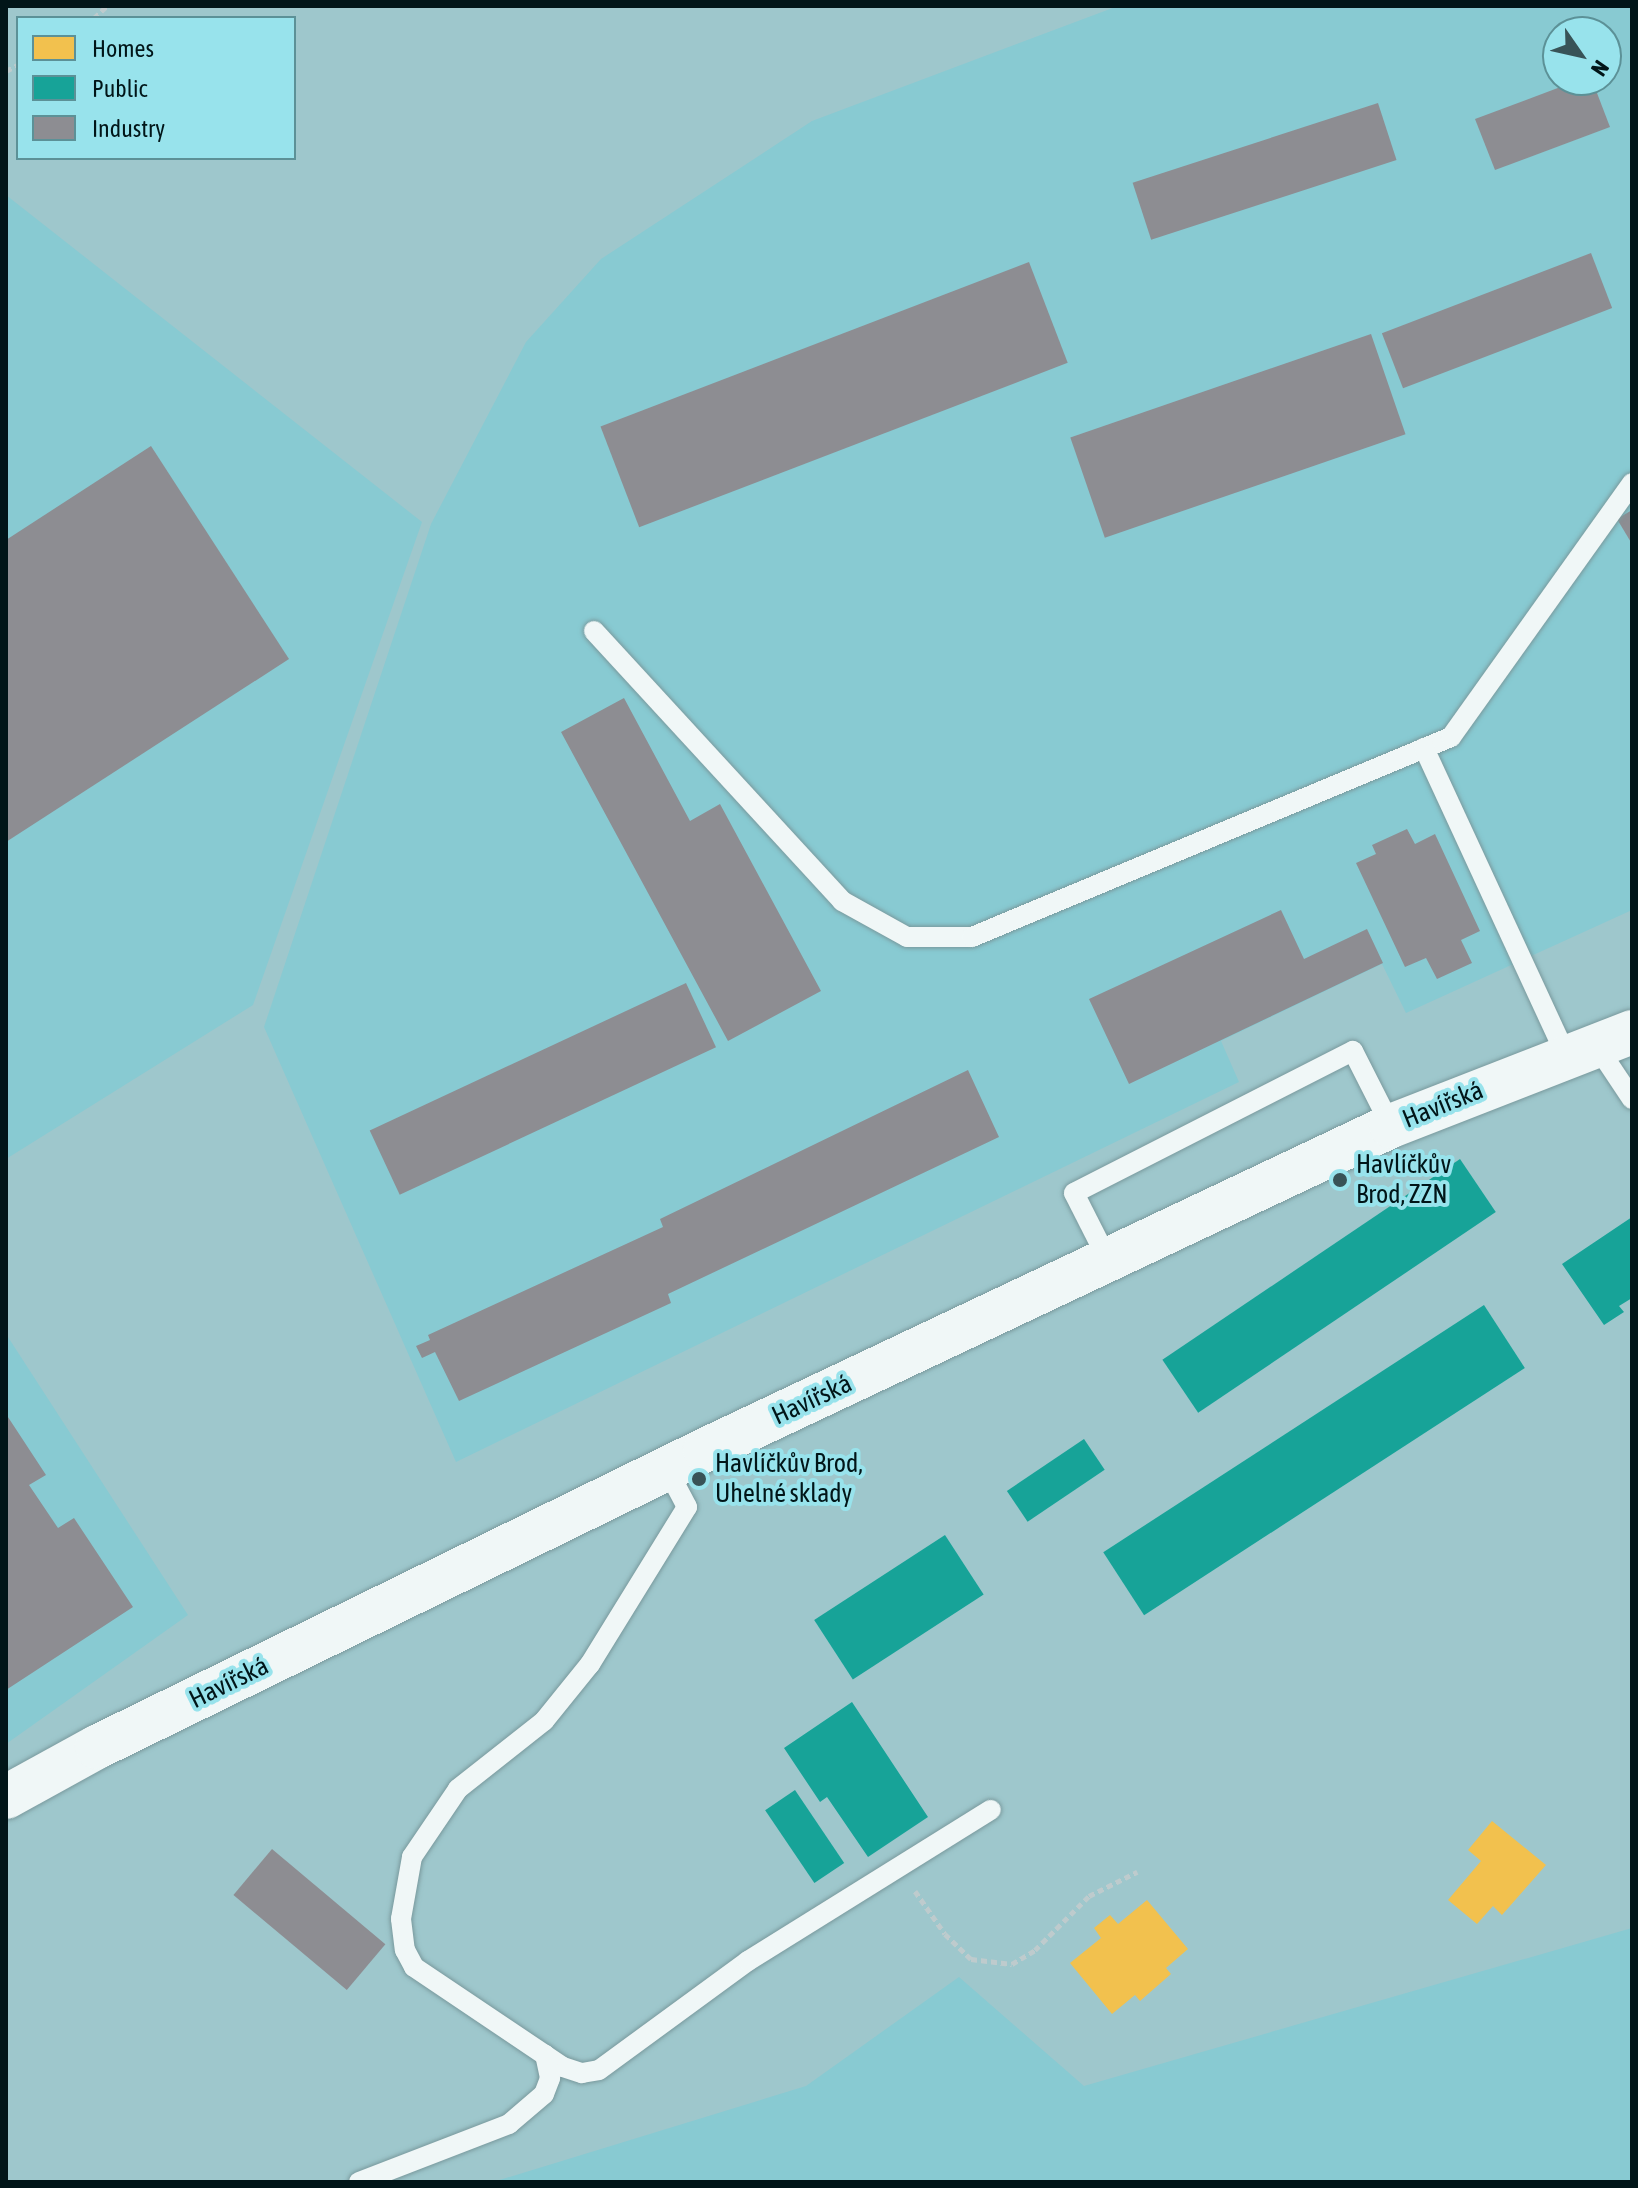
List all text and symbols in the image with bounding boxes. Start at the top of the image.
legend [16,16,296,160]
north arrow [1542,16,1622,96]
text: Homes [92,35,154,62]
text: N [1586,56,1615,81]
text: Public [92,75,148,102]
text: Industry [92,115,165,142]
street label: Havířská [1398,1075,1488,1135]
place label: Havlíčkův Brod, ZZN [1356,1149,1451,1210]
marker: Havlíčkův Brod, ZZN [1331,1171,1349,1189]
street label: Havířská [767,1368,857,1432]
place label: Havlíčkův Brod, Uhelné sklady [715,1448,863,1510]
marker: Havlíčkův Brod, Uhelné sklady [690,1470,708,1488]
street label: Havířská [184,1651,274,1715]

